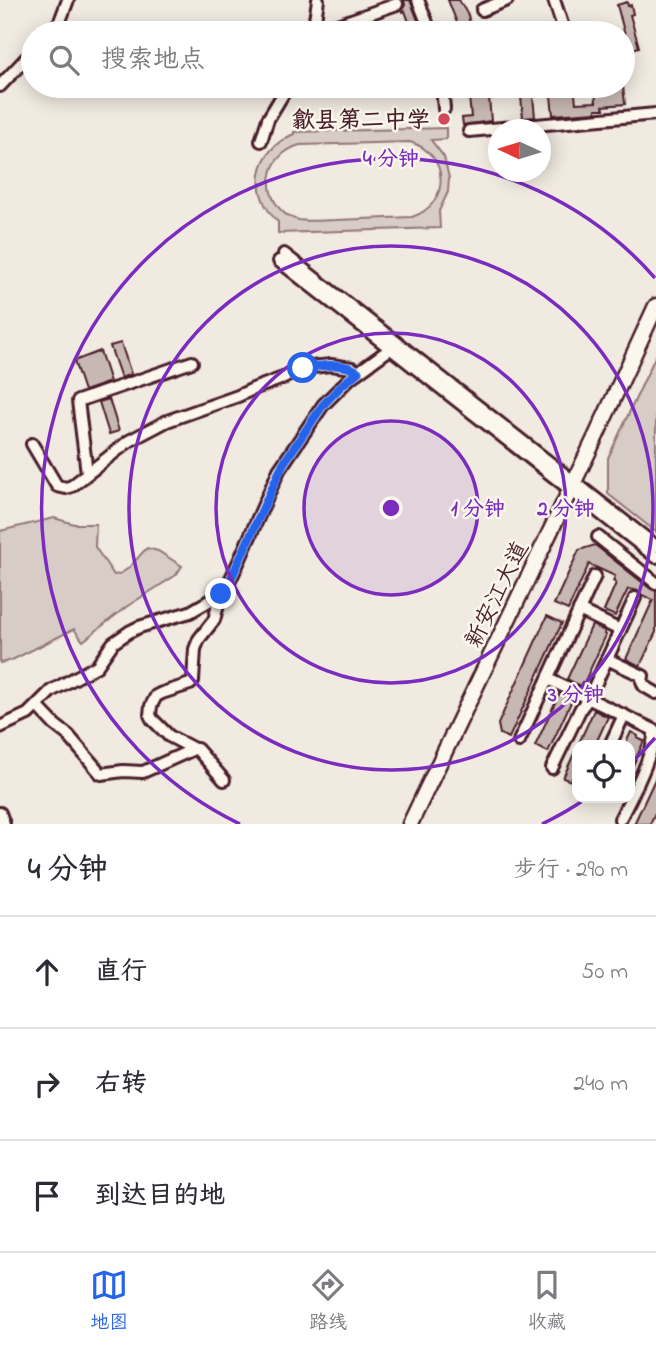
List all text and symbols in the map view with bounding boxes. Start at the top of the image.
search box [21,21,635,98]
icon: search [45,41,83,79]
text: 搜索地点 [101,42,205,80]
place label: 歙县第二中学 [292,105,430,138]
marker: 歙县第二中学 [436,111,452,127]
north arrow [488,119,551,182]
text: 4 分钟 [363,145,419,175]
route start [287,352,318,383]
text: 1 分钟 [451,495,505,525]
text: 2 分钟 [536,495,595,525]
centre of rings [379,496,403,520]
street label: 新安江大道 [458,536,538,654]
route end [205,578,236,609]
text: 3 分钟 [547,681,604,711]
map controls [572,740,635,803]
button: locate [572,740,635,803]
text: 4 分钟 [28,849,108,893]
text: 步行 · 290 m [514,854,628,887]
icon: ahead [28,953,66,991]
text: 直行 [95,954,147,992]
text: 50 m [581,956,628,989]
icon: right [28,1065,66,1103]
text: 右转 [95,1066,147,1104]
text: 240 m [574,1068,628,1101]
icon: arrive [28,1177,66,1215]
text: 到达目的地 [95,1178,225,1216]
tab: 地图 [90,1266,128,1337]
tab: 路线 [309,1266,347,1337]
tab: 收藏 [528,1266,566,1337]

